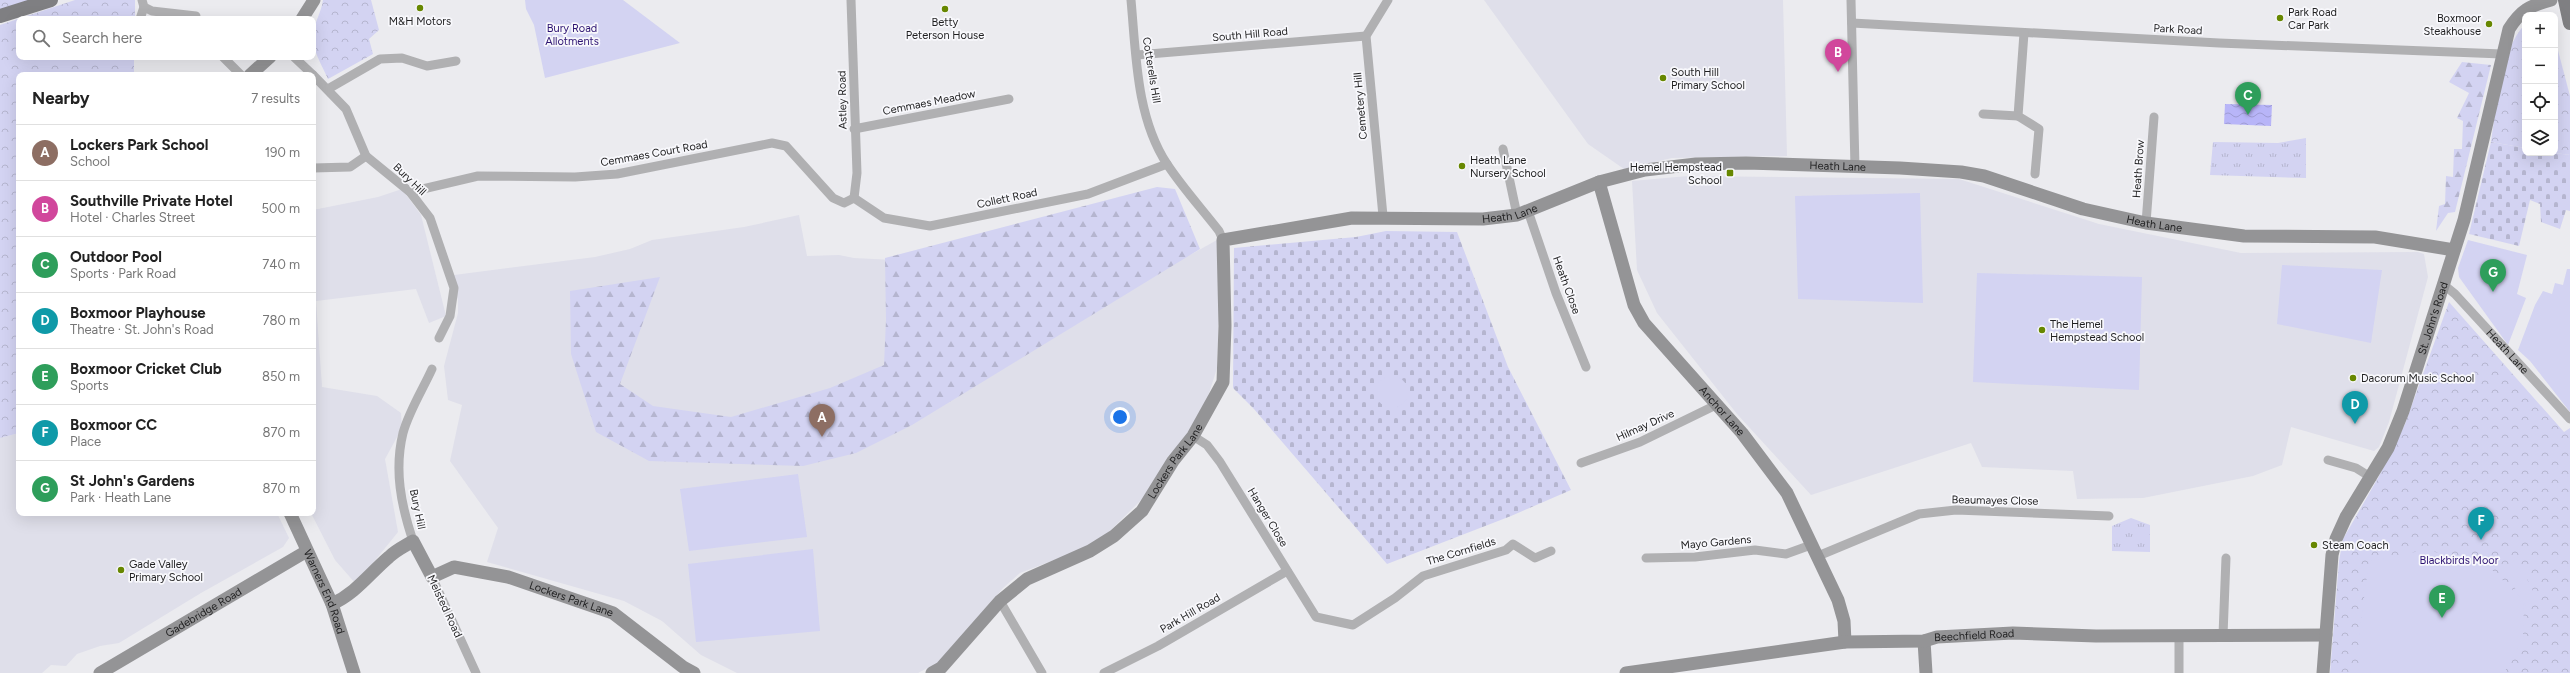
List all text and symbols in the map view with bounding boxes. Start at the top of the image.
marker: M&H Motors [415,3,425,13]
marker: Betty Peterson House [940,4,950,14]
place label: Park Road Car Park [2288,6,2337,32]
place label: Boxmoor Steakhouse [2423,12,2481,38]
map controls [2522,12,2558,156]
button: + [2522,12,2558,48]
marker: Park Road Car Park [2275,13,2285,23]
place label: M&H Motors [389,15,451,28]
search box [16,16,316,60]
place label: Betty Peterson House [906,16,984,42]
marker: Boxmoor Steakhouse [2484,19,2494,29]
park label: Bury Road Allotments [545,22,599,48]
street label: Park Road [2153,22,2203,37]
street label: South Hill Road [1212,25,1288,44]
icon: search [30,27,52,49]
text: Search here [62,29,142,47]
street label: Cotterells Hill [1140,36,1163,104]
pin: B [1825,39,1851,72]
button: − [2522,48,2558,84]
place label: South Hill Primary School [1671,66,1745,92]
street label: Astley Road [835,70,850,130]
street label: Cemetery Hill [1351,72,1370,140]
marker: South Hill Primary School [1658,73,1668,83]
pin: C [2235,82,2261,115]
button: locate [2522,84,2558,120]
street label: Cemmaes Meadow [882,87,977,118]
text: Nearby [32,88,90,108]
text: 7 results [251,91,300,106]
button: layers [2522,120,2558,156]
text: Lockers Park School [70,136,208,154]
street label: Cemmaes Court Road [600,138,709,169]
street label: Heath Brow [2130,139,2147,199]
text: A [40,145,50,160]
text: 190 m [265,145,300,160]
text: School [70,154,110,169]
place label: Heath Lane Nursery School [1470,154,1546,180]
street label: Heath Lane [1809,159,1866,174]
street label: Bury Hill [390,161,429,198]
marker: Heath Lane Nursery School [1457,161,1467,171]
place label: Hemel Hempstead School [1630,161,1722,187]
marker: Hemel Hempstead School [1725,168,1735,178]
street label: Collett Road [976,186,1039,211]
text: Southville Private Hotel [70,192,233,210]
text: B [41,201,49,216]
text: 500 m [262,201,300,216]
street label: Heath Lane [1481,201,1539,226]
text: Hotel · Charles Street [70,210,195,225]
street label: Heath Lane [2125,213,2183,235]
text: Outdoor Pool [70,248,162,266]
street label: Heath Close [1550,254,1583,316]
text: C [40,257,50,272]
text: 740 m [262,257,300,272]
pin: G [2480,259,2506,292]
text: Sports · Park Road [70,266,176,281]
street label: St. John's Road [2415,280,2451,357]
text: Boxmoor Playhouse [70,304,206,322]
text: D [40,313,50,328]
text: 780 m [262,313,300,328]
place label: The Hemel Hempstead School [2050,318,2144,344]
text: Theatre · St. John's Road [70,322,214,337]
marker: The Hemel Hempstead School [2037,325,2047,335]
street label: Heath Lane [2483,326,2531,377]
text: Boxmoor Cricket Club [70,360,222,378]
text: E [41,369,49,384]
text: 850 m [262,369,300,384]
place label: Dacorum Music School [2361,372,2474,385]
marker: Dacorum Music School [2348,373,2358,383]
text: Sports [70,378,109,393]
street label: Anchor Lane [1696,384,1747,439]
pin: D [2342,391,2368,424]
pin: A [809,404,835,437]
your location [1110,407,1130,427]
street label: Hilmay Drive [1614,407,1676,444]
text: Boxmoor CC [70,416,157,434]
street label: Lockers Park Lane [1145,422,1205,501]
text: F [41,425,49,440]
text: 870 m [262,425,300,440]
text: Place [70,434,101,449]
text: St John's Gardens [70,472,195,490]
text: G [40,481,50,496]
text: 870 m [262,481,300,496]
street label: Hanger Close [1245,485,1290,549]
street label: Bury Hill [407,488,428,530]
text: Park · Heath Lane [70,490,171,505]
street label: Beaumayes Close [1952,493,2038,508]
pin: F [2468,507,2494,540]
street label: Mayo Gardens [1680,533,1752,552]
street label: The Cornfields [1425,535,1497,568]
place label: Steam Coach [2322,539,2389,552]
marker: Steam Coach [2309,540,2319,550]
street label: Warners End Road [301,548,347,636]
park label: Blackbirds Moor [2420,554,2499,567]
place label: Gade Valley Primary School [129,558,203,584]
marker: Gade Valley Primary School [116,565,126,575]
street label: Melsted Road [424,573,465,640]
street label: Lockers Park Lane [528,579,615,620]
street label: Gadebridge Road [163,585,244,640]
pin: E [2429,585,2455,618]
street label: Park Hill Road [1158,591,1223,636]
street label: Beechfield Road [1934,627,2015,644]

